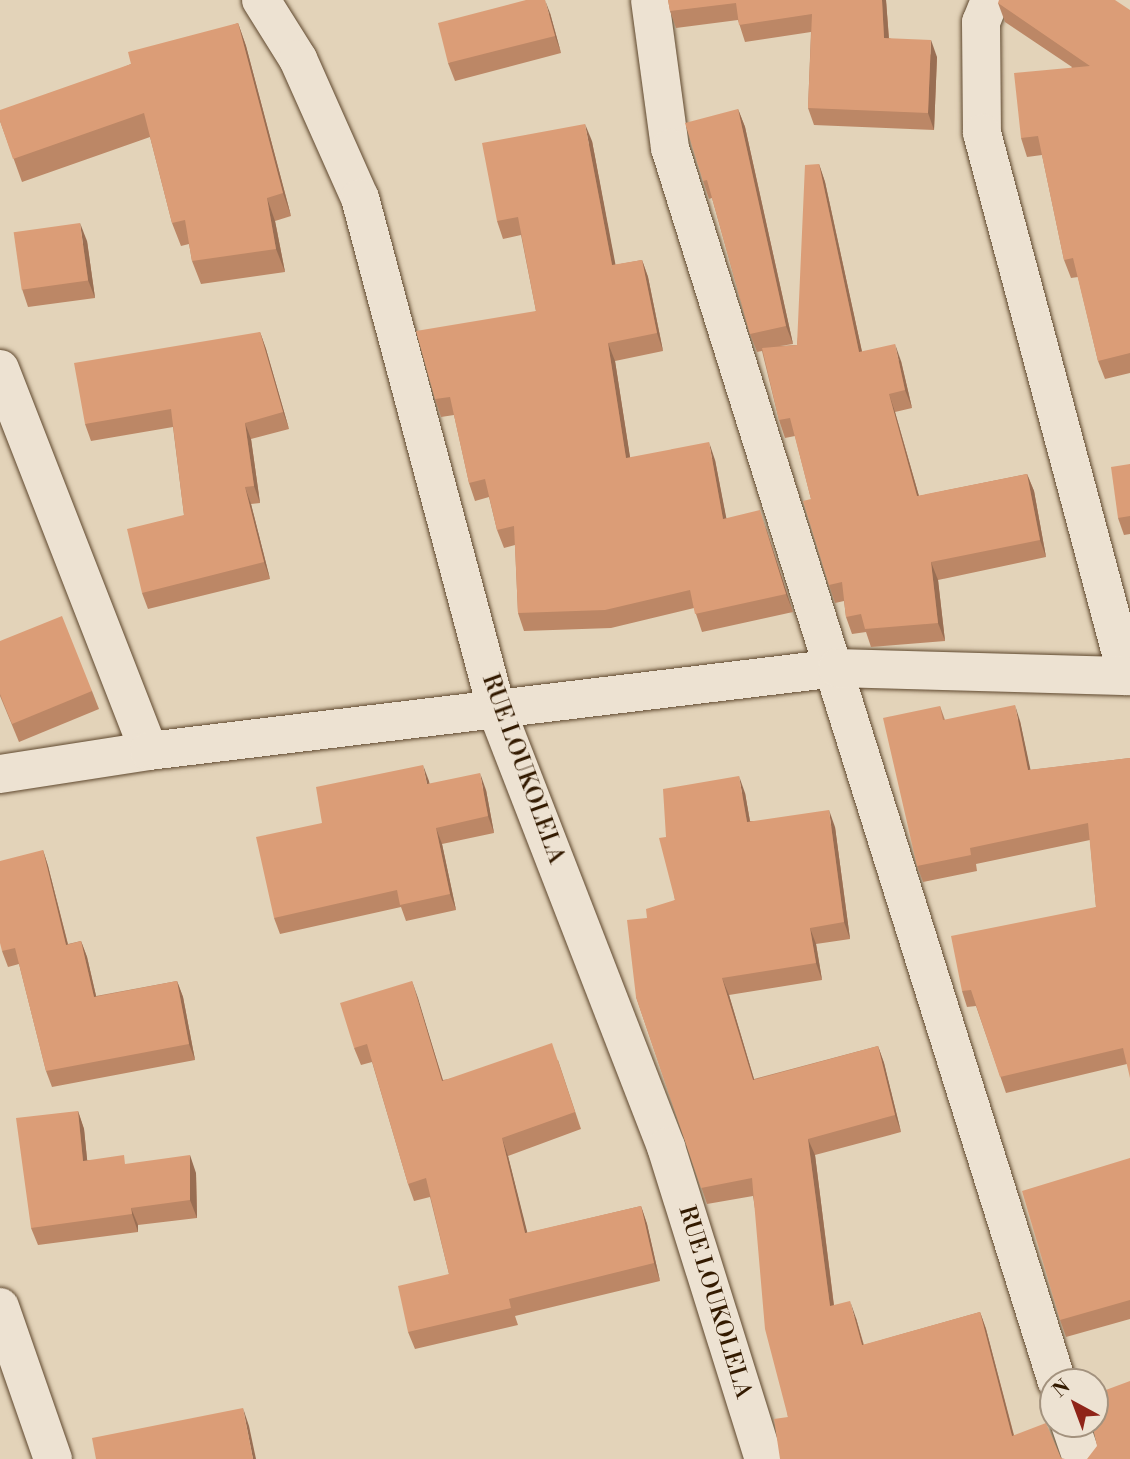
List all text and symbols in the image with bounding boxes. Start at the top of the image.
street label: RUE LOUKOLELA [476,670,570,868]
street label: RUE LOUKOLELA [673,1202,757,1402]
north arrow [1039,1368,1109,1438]
text: N [1048,1375,1075,1403]

